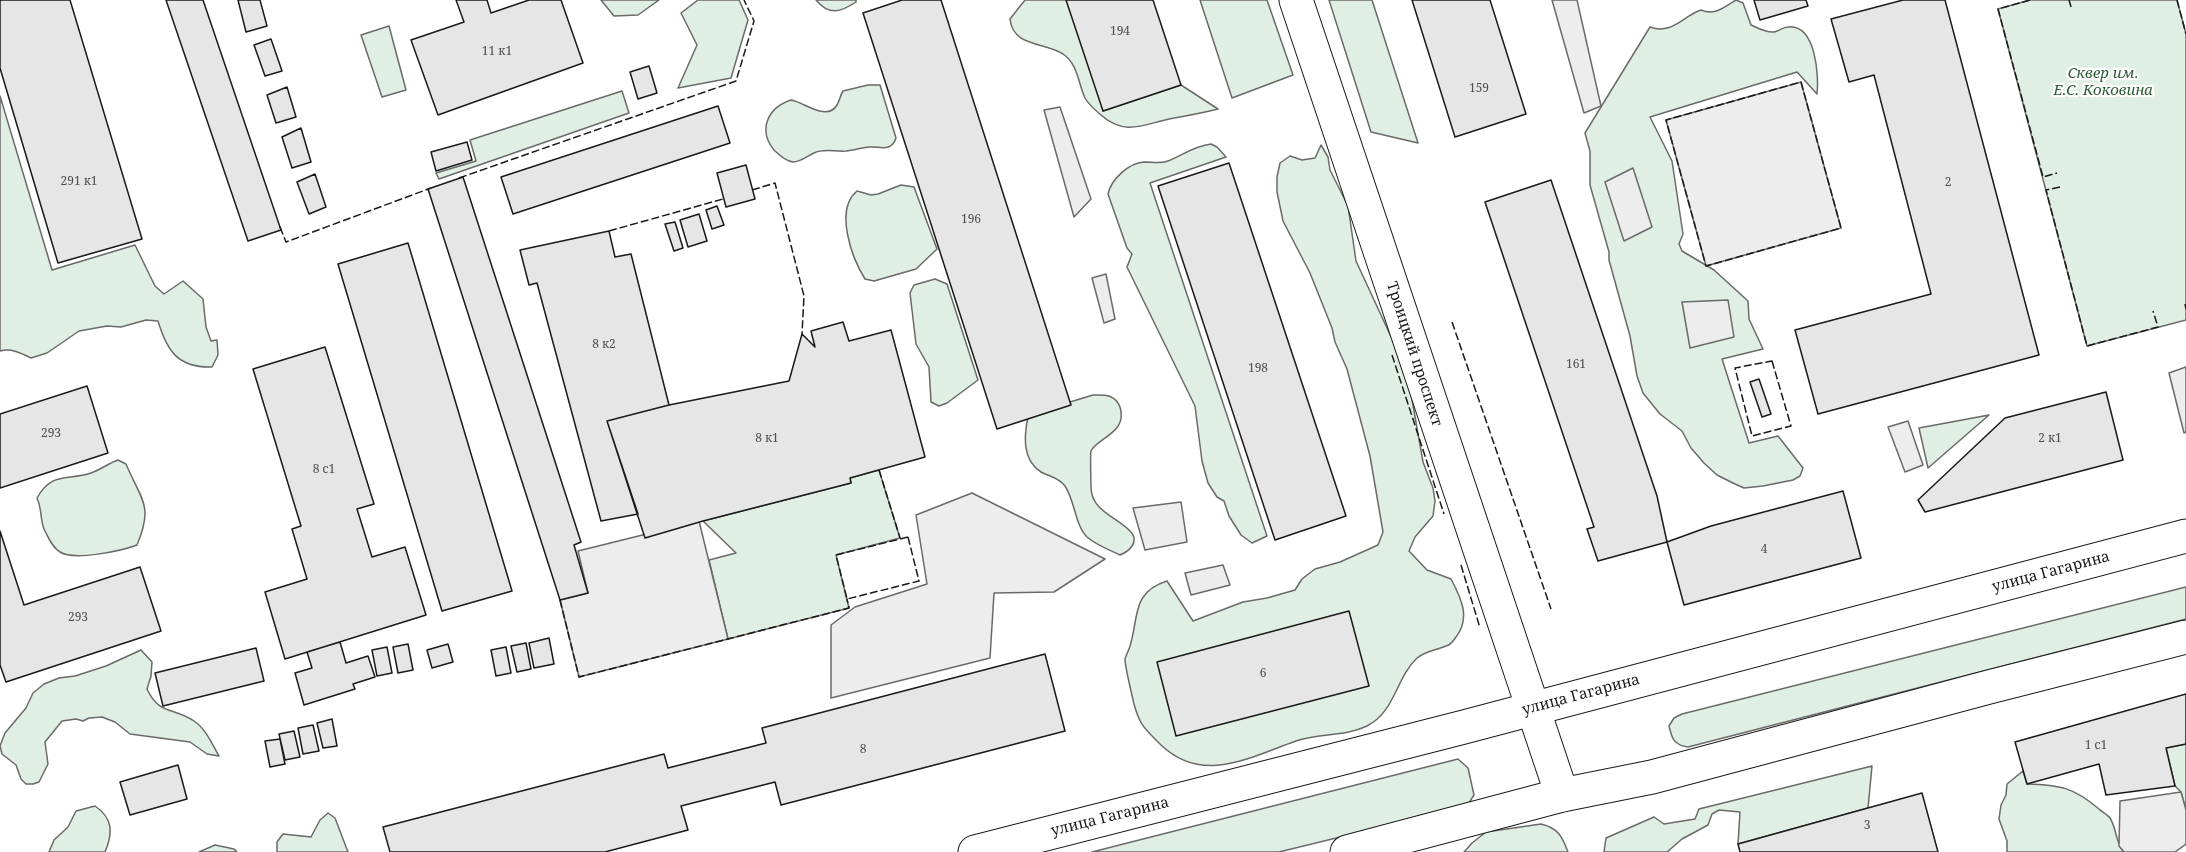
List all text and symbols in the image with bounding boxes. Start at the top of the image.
house number: 194 [1110,25,1130,39]
house number: 11 к1 [482,45,512,59]
park label: Сквер им. Е.С. Коковина [2053,65,2153,100]
house number: 159 [1469,82,1489,96]
house number: 291 к1 [60,175,98,189]
house number: 2 [1945,176,1951,190]
house number: 196 [961,213,981,227]
street label: Троицкий проспект [1382,279,1446,429]
house number: 8 к2 [592,338,616,352]
house number: 161 [1566,358,1586,372]
house number: 198 [1248,362,1268,376]
house number: 293 [41,427,61,441]
house number: 8 к1 [755,432,779,446]
house number: 2 к1 [2038,432,2062,446]
house number: 8 с1 [313,463,335,477]
house number: 4 [1761,543,1767,557]
street label: улица Гагарина [1990,548,2112,596]
house number: 293 [68,611,88,625]
house number: 6 [1260,667,1266,681]
street label: улица Гагарина [1520,671,1642,719]
house number: 1 с1 [2085,739,2107,753]
house number: 8 [860,743,866,757]
street label: улица Гагарина [1049,794,1171,840]
house number: 3 [1864,819,1870,833]

